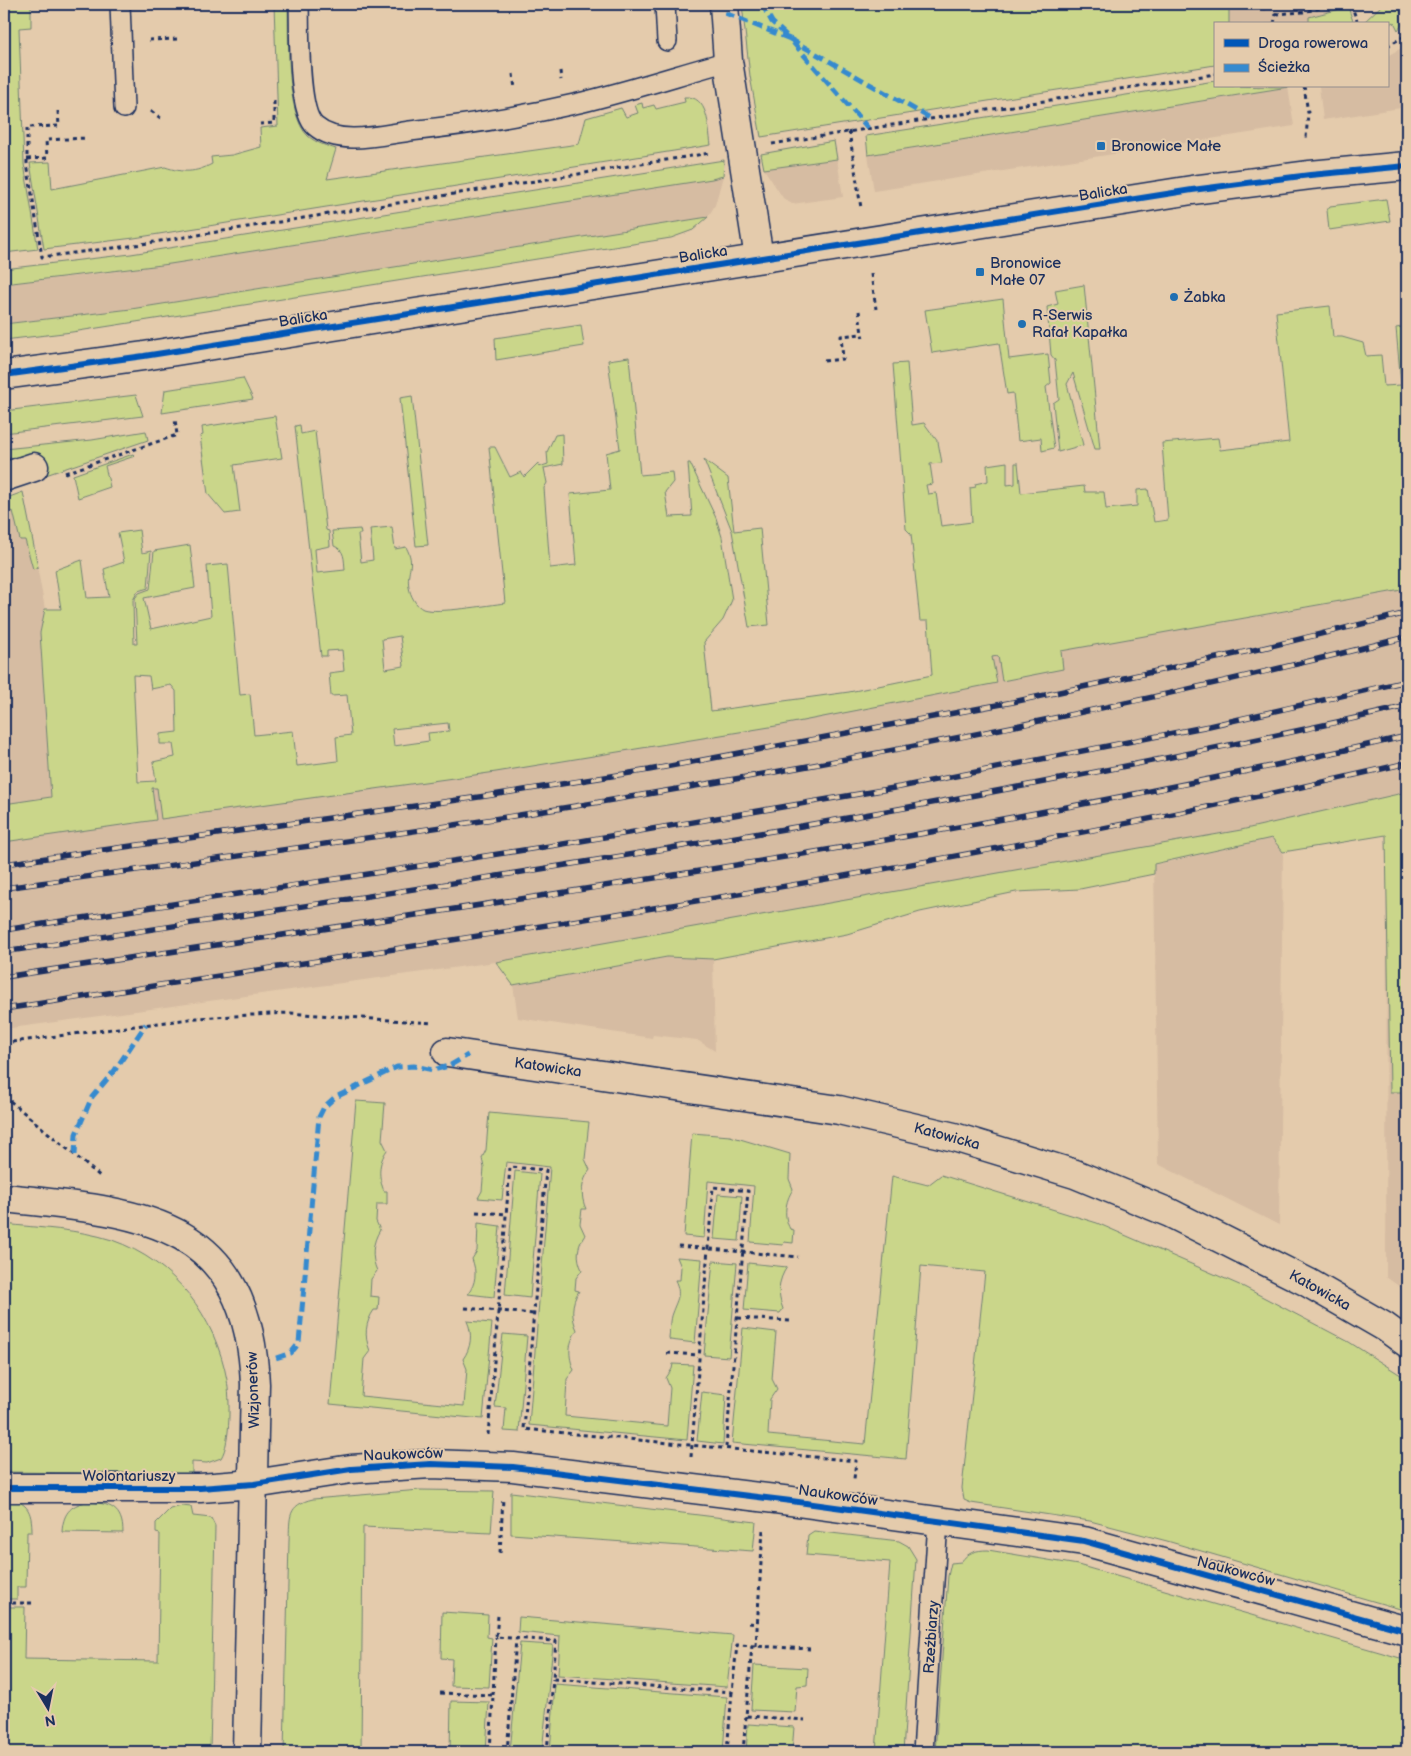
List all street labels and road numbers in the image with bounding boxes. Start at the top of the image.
street label: Balicka [1077,179,1129,206]
street label: Balicka [677,241,729,268]
street label: Balicka [277,305,329,332]
street label: Katowicka [513,1053,583,1082]
street label: Katowicka [912,1119,982,1154]
street label: Katowicka [1286,1266,1354,1315]
street label: Wizjonerów [243,1351,264,1429]
street label: Naukowców [363,1444,443,1465]
street label: Wolontariuszy [83,1467,176,1486]
street label: Naukowców [797,1481,879,1510]
street label: Naukowców [1195,1552,1277,1591]
street label: Rzeźbiarzy [919,1600,944,1674]

